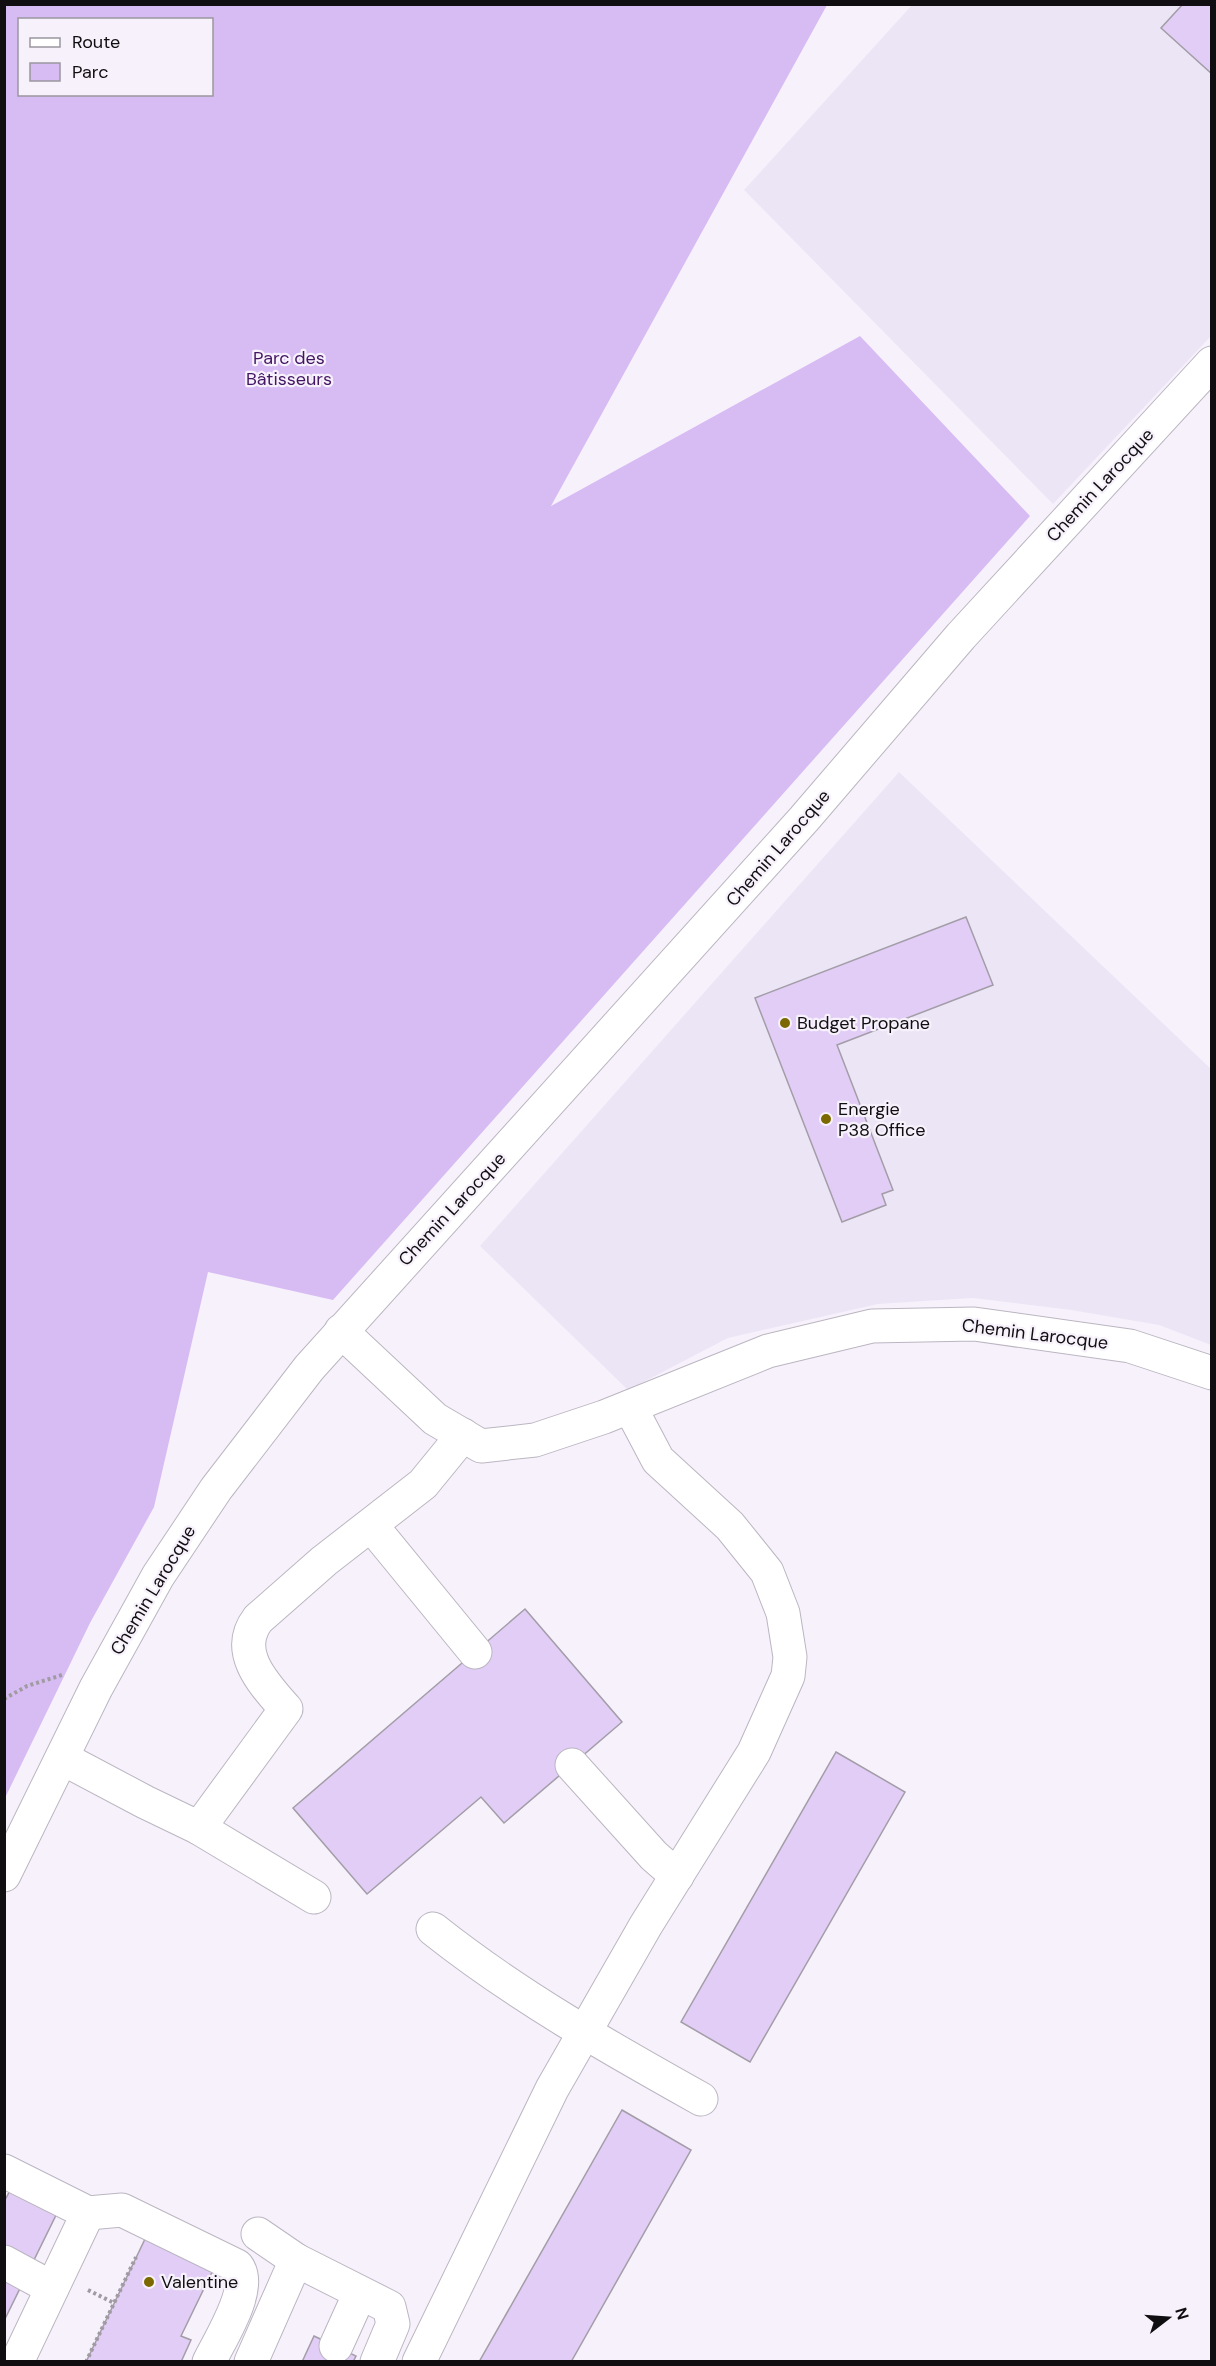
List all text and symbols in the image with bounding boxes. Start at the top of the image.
legend [18,18,213,96]
text: Route [72,30,120,54]
text: Parc [72,60,108,84]
park label: Parc des Bâtisseurs [246,346,332,391]
street label: Chemin Larocque [1041,423,1159,547]
street label: Chemin Larocque [721,785,835,911]
place label: Budget Propane [797,1011,930,1035]
marker: Budget Propane [778,1016,792,1030]
place label: Energie P38 Office [838,1097,926,1142]
marker: Energie P38 Office [819,1112,833,1126]
street label: Chemin Larocque [393,1147,511,1271]
street label: Chemin Larocque [960,1313,1110,1355]
street label: Chemin Larocque [105,1521,201,1659]
place label: Valentine [161,2270,238,2294]
marker: Valentine [142,2275,156,2289]
north arrow [1138,2288,1198,2348]
text: N [1170,2305,1194,2322]

